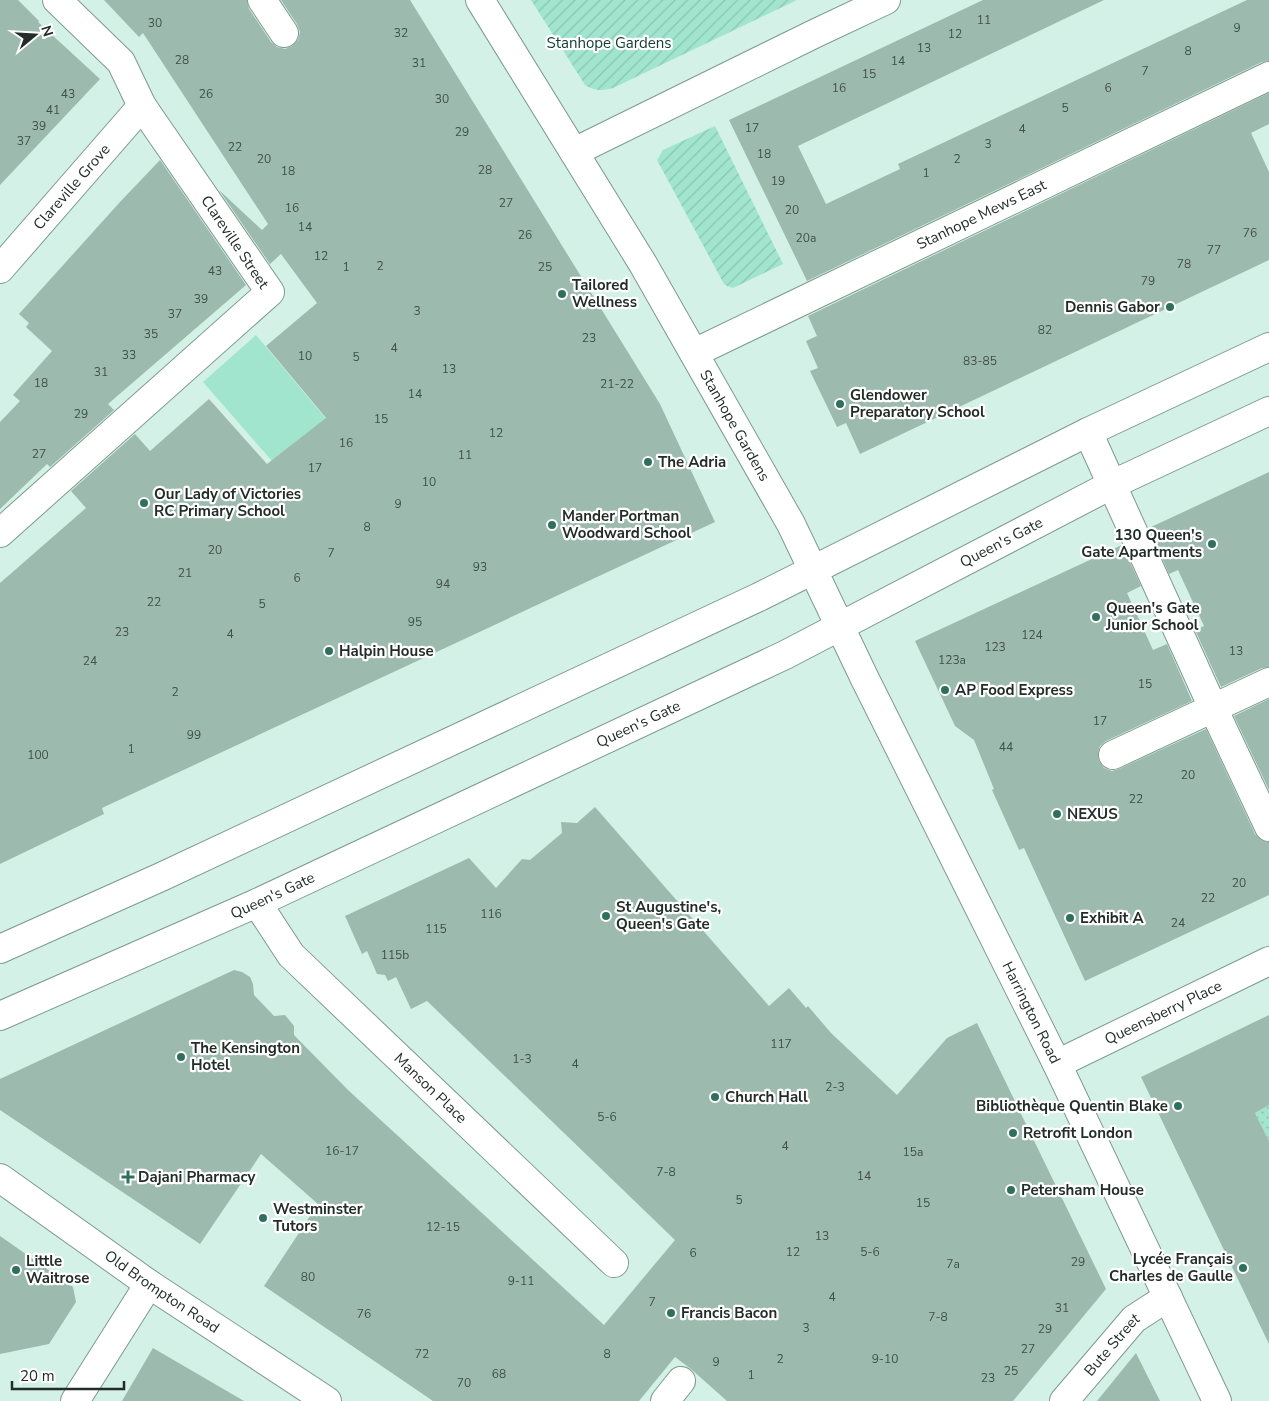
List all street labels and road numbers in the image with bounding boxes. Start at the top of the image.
street label: Clareville Grove [29,140,114,234]
street label: Stanhope Mews East [913,174,1050,254]
street label: Clareville Street [196,191,274,293]
street label: Stanhope Gardens [695,366,774,485]
street label: Queen's Gate [956,512,1046,572]
street label: Queen's Gate [593,696,684,752]
street label: Queen's Gate [227,867,318,923]
street label: Harrington Road [997,958,1065,1067]
street label: Queensberry Place [1101,975,1225,1049]
street label: Manson Place [390,1048,471,1128]
street label: Old Brompton Road [101,1246,223,1338]
street label: Bute Street [1080,1308,1144,1380]

